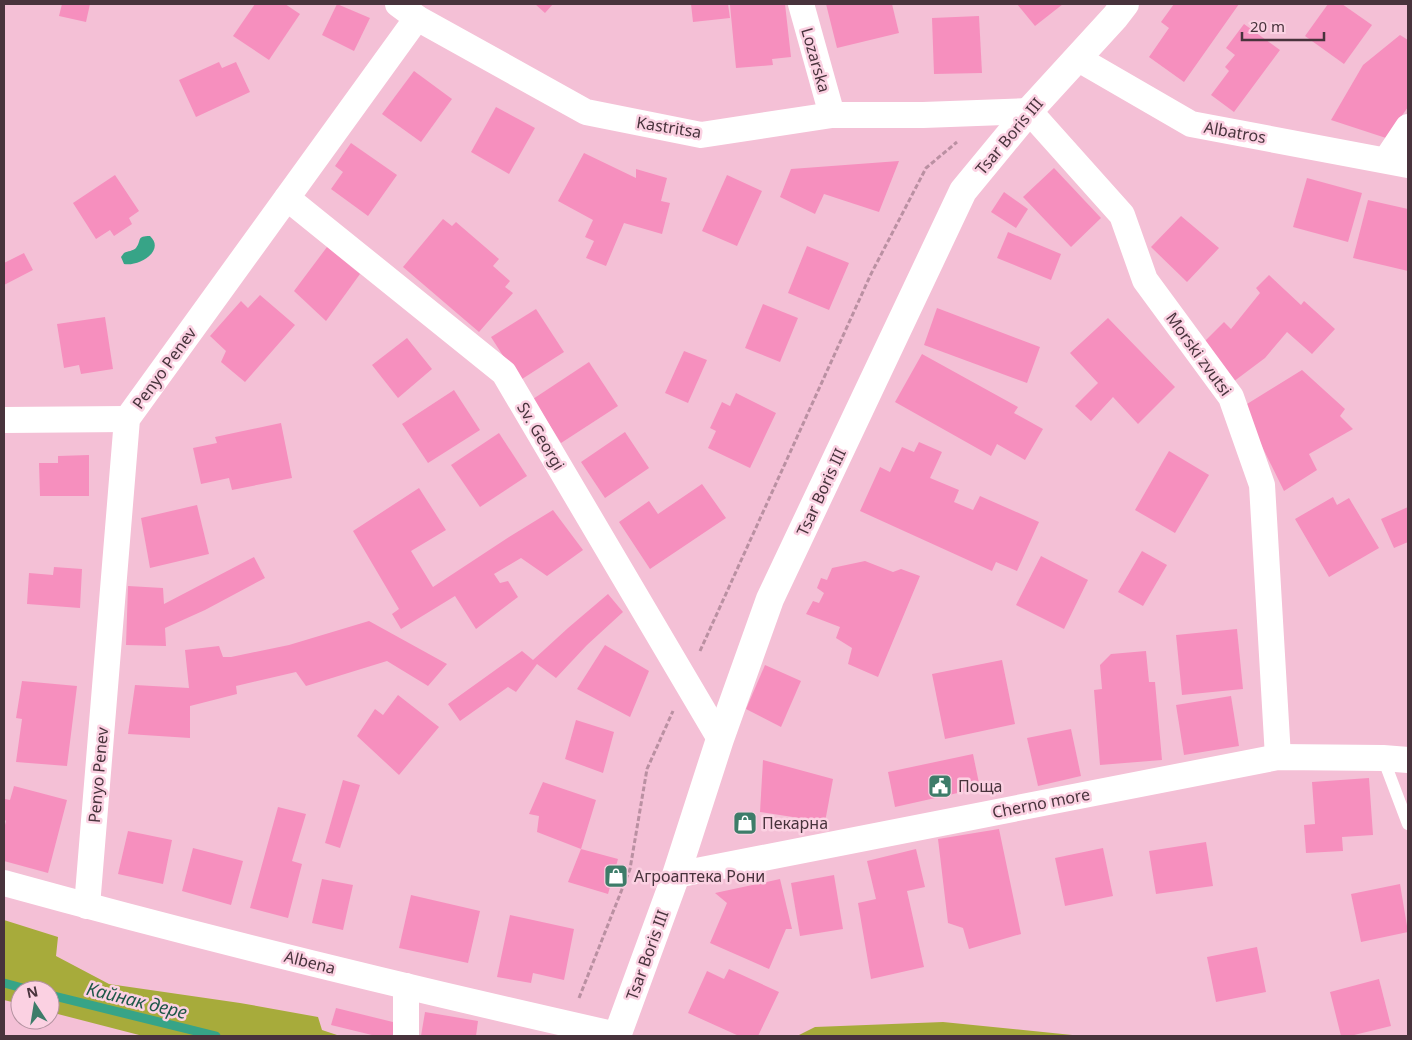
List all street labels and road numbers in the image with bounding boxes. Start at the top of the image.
street label: Lozarska [796,25,836,95]
street label: Tsar Boris III [970,93,1048,179]
street label: Kastritsa [635,111,703,143]
street label: Albatros [1202,116,1268,148]
street label: Morski zvutsi [1161,308,1237,400]
street label: Penyo Penev [127,322,202,413]
street label: Sv. Georgi [512,398,570,474]
street label: Tsar Boris III [791,445,851,539]
street label: Penyo Penev [83,725,113,824]
street label: Cherno more [990,783,1092,823]
street label: Tsar Boris III [621,907,673,1003]
street label: Albena [282,945,338,979]

